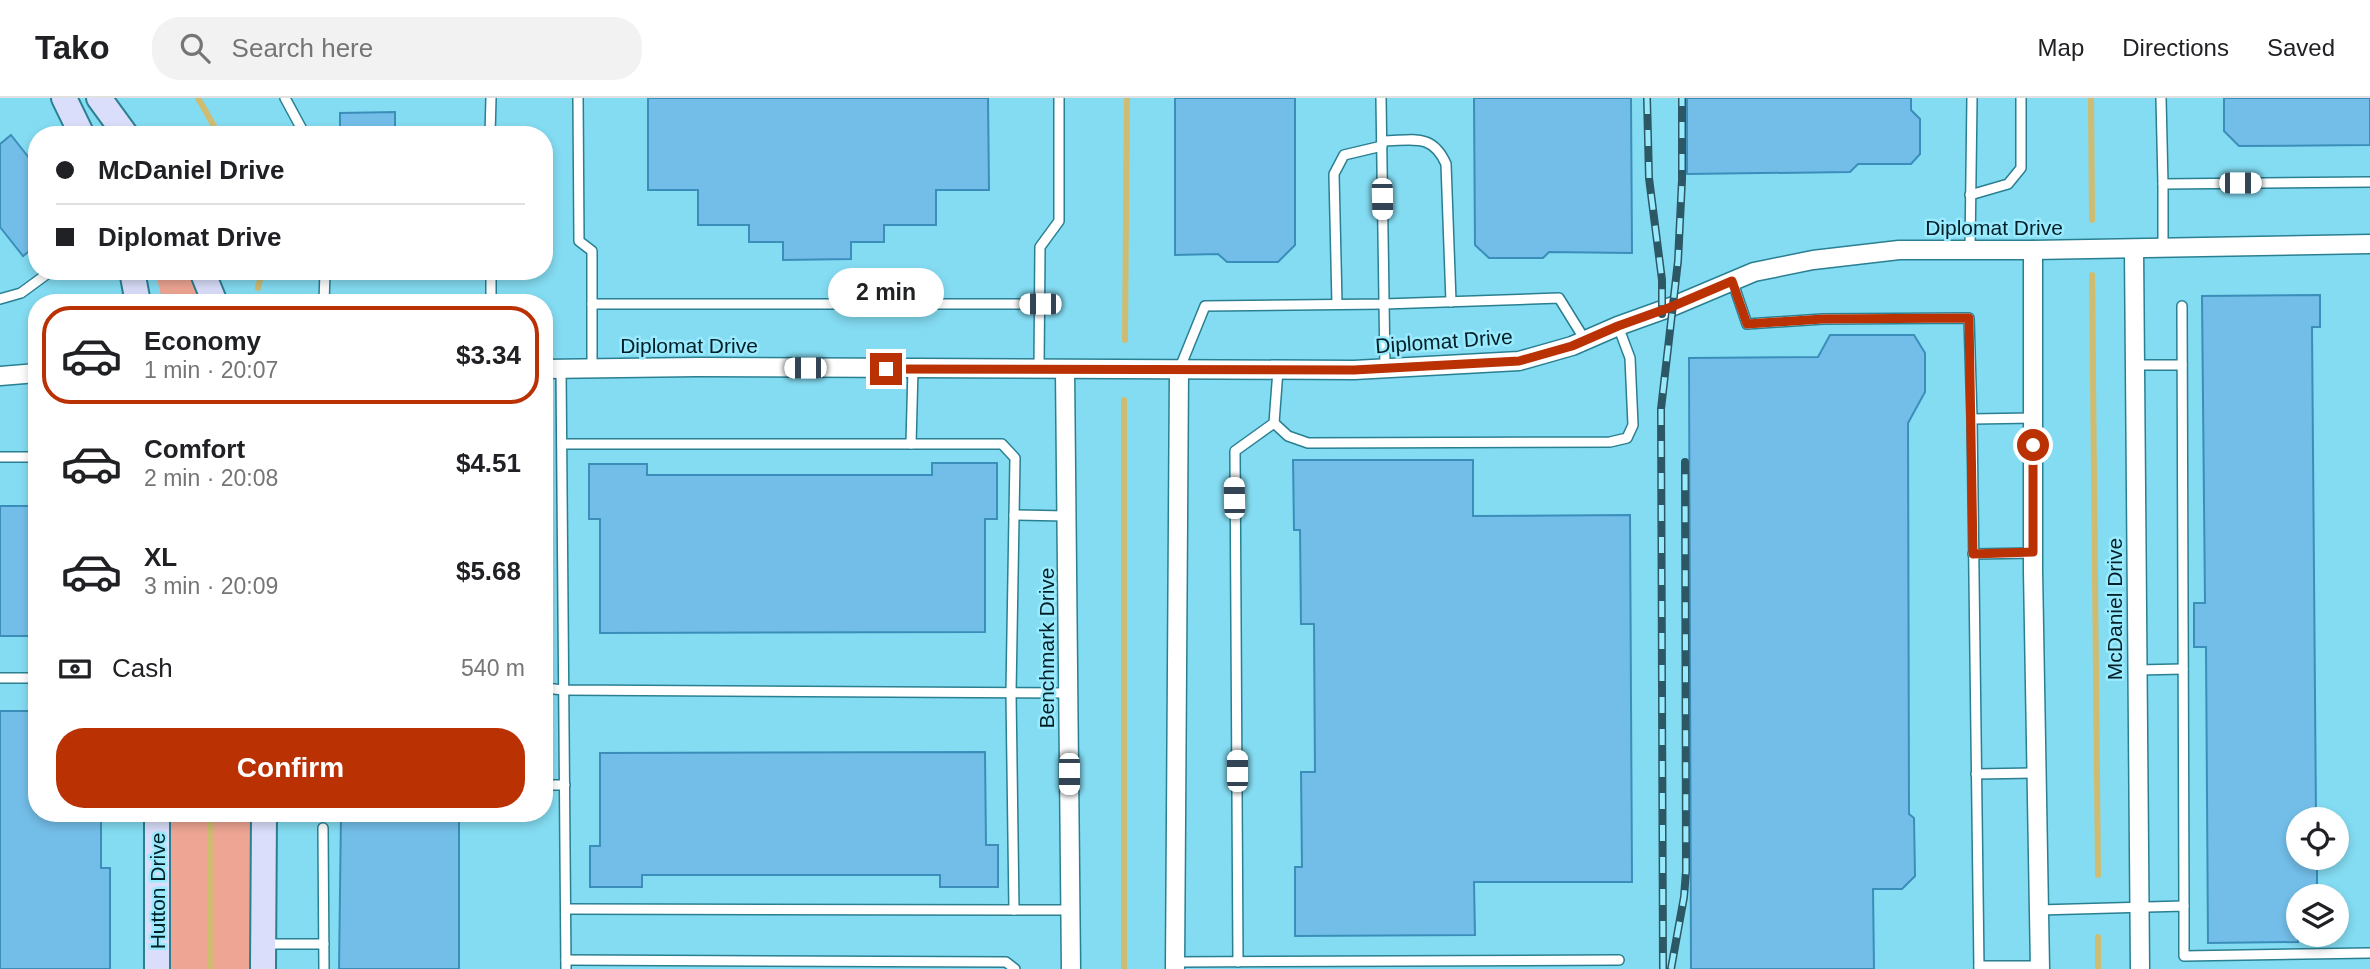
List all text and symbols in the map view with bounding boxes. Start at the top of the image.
search box [152,17,642,80]
text: Tako [35,29,110,66]
icon: search [176,29,214,67]
text: Search here [232,33,373,63]
text: Map [2038,34,2084,61]
text: Directions [2122,34,2229,61]
text: Saved [2267,34,2335,61]
text: McDaniel Drive [98,155,284,185]
car [2220,173,2262,194]
car [1372,178,1393,220]
street label: Diplomat Drive [1925,216,2063,239]
text: Diplomat Drive [98,222,282,252]
callout: 2 min [828,268,944,316]
text: 2 min [856,279,916,305]
car [1020,294,1062,315]
icon: car [60,324,123,387]
street label: Diplomat Drive [1375,325,1513,357]
text: Economy [144,326,261,356]
street label: Diplomat Drive [620,334,758,357]
text: $3.34 [456,340,521,370]
route end [870,353,902,385]
text: 1 min · 20:07 [144,357,278,383]
car [785,358,827,379]
route start [2017,429,2049,461]
icon: car [60,432,123,495]
text: Comfort [144,434,245,464]
text: $4.51 [456,448,521,478]
text: 2 min · 20:08 [144,465,278,491]
car [1224,477,1245,519]
street label: McDaniel Drive [2103,538,2126,680]
icon: car [60,540,123,603]
text: XL [144,542,177,572]
text: $5.68 [456,556,521,586]
street label: Benchmark Drive [1035,567,1058,729]
text: 3 min · 20:09 [144,573,278,599]
icon: cash [56,650,94,688]
text: Cash [112,653,173,683]
text: 540 m [461,655,525,681]
button: Confirm [56,728,525,808]
car [1227,750,1248,792]
car [1059,753,1080,795]
map controls [2286,807,2349,947]
button: locate [2286,807,2349,870]
street label: Hutton Drive [146,833,169,949]
button: layers [2286,884,2349,947]

